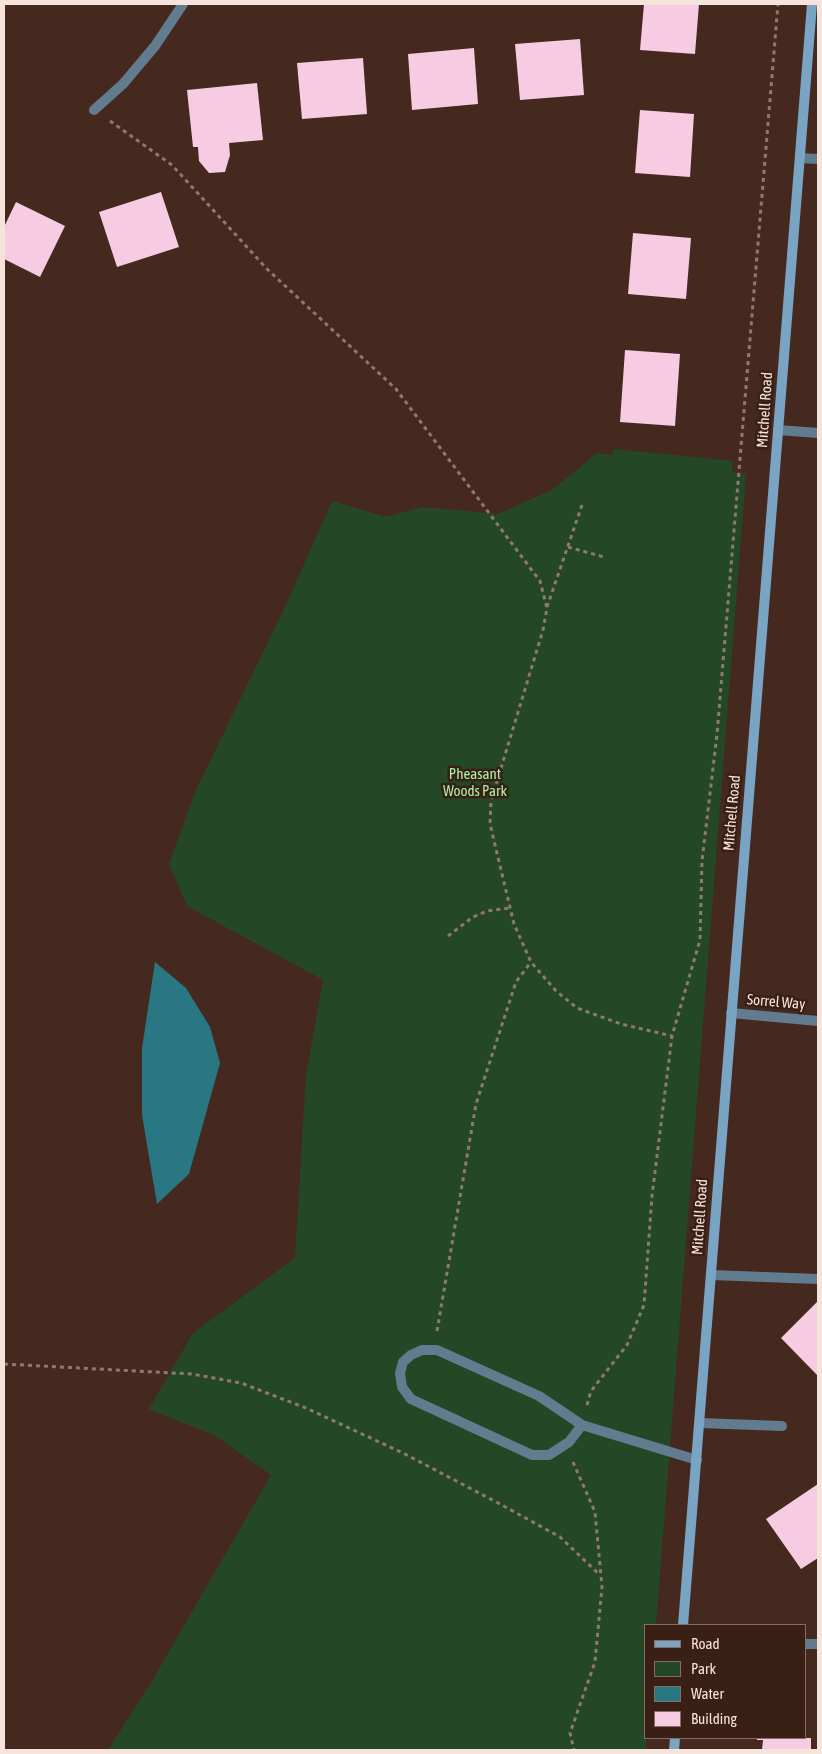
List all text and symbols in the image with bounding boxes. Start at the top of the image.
street label: Mitchell Road [753,371,777,449]
park label: Pheasant Woods Park [443,765,507,800]
street label: Mitchell Road [720,774,744,852]
street label: Sorrel Way [746,990,806,1014]
street label: Mitchell Road [688,1178,712,1256]
legend [644,1624,807,1739]
text: Road [691,1635,720,1652]
text: Park [691,1660,716,1677]
text: Water [691,1685,724,1702]
text: Building [691,1710,737,1727]

